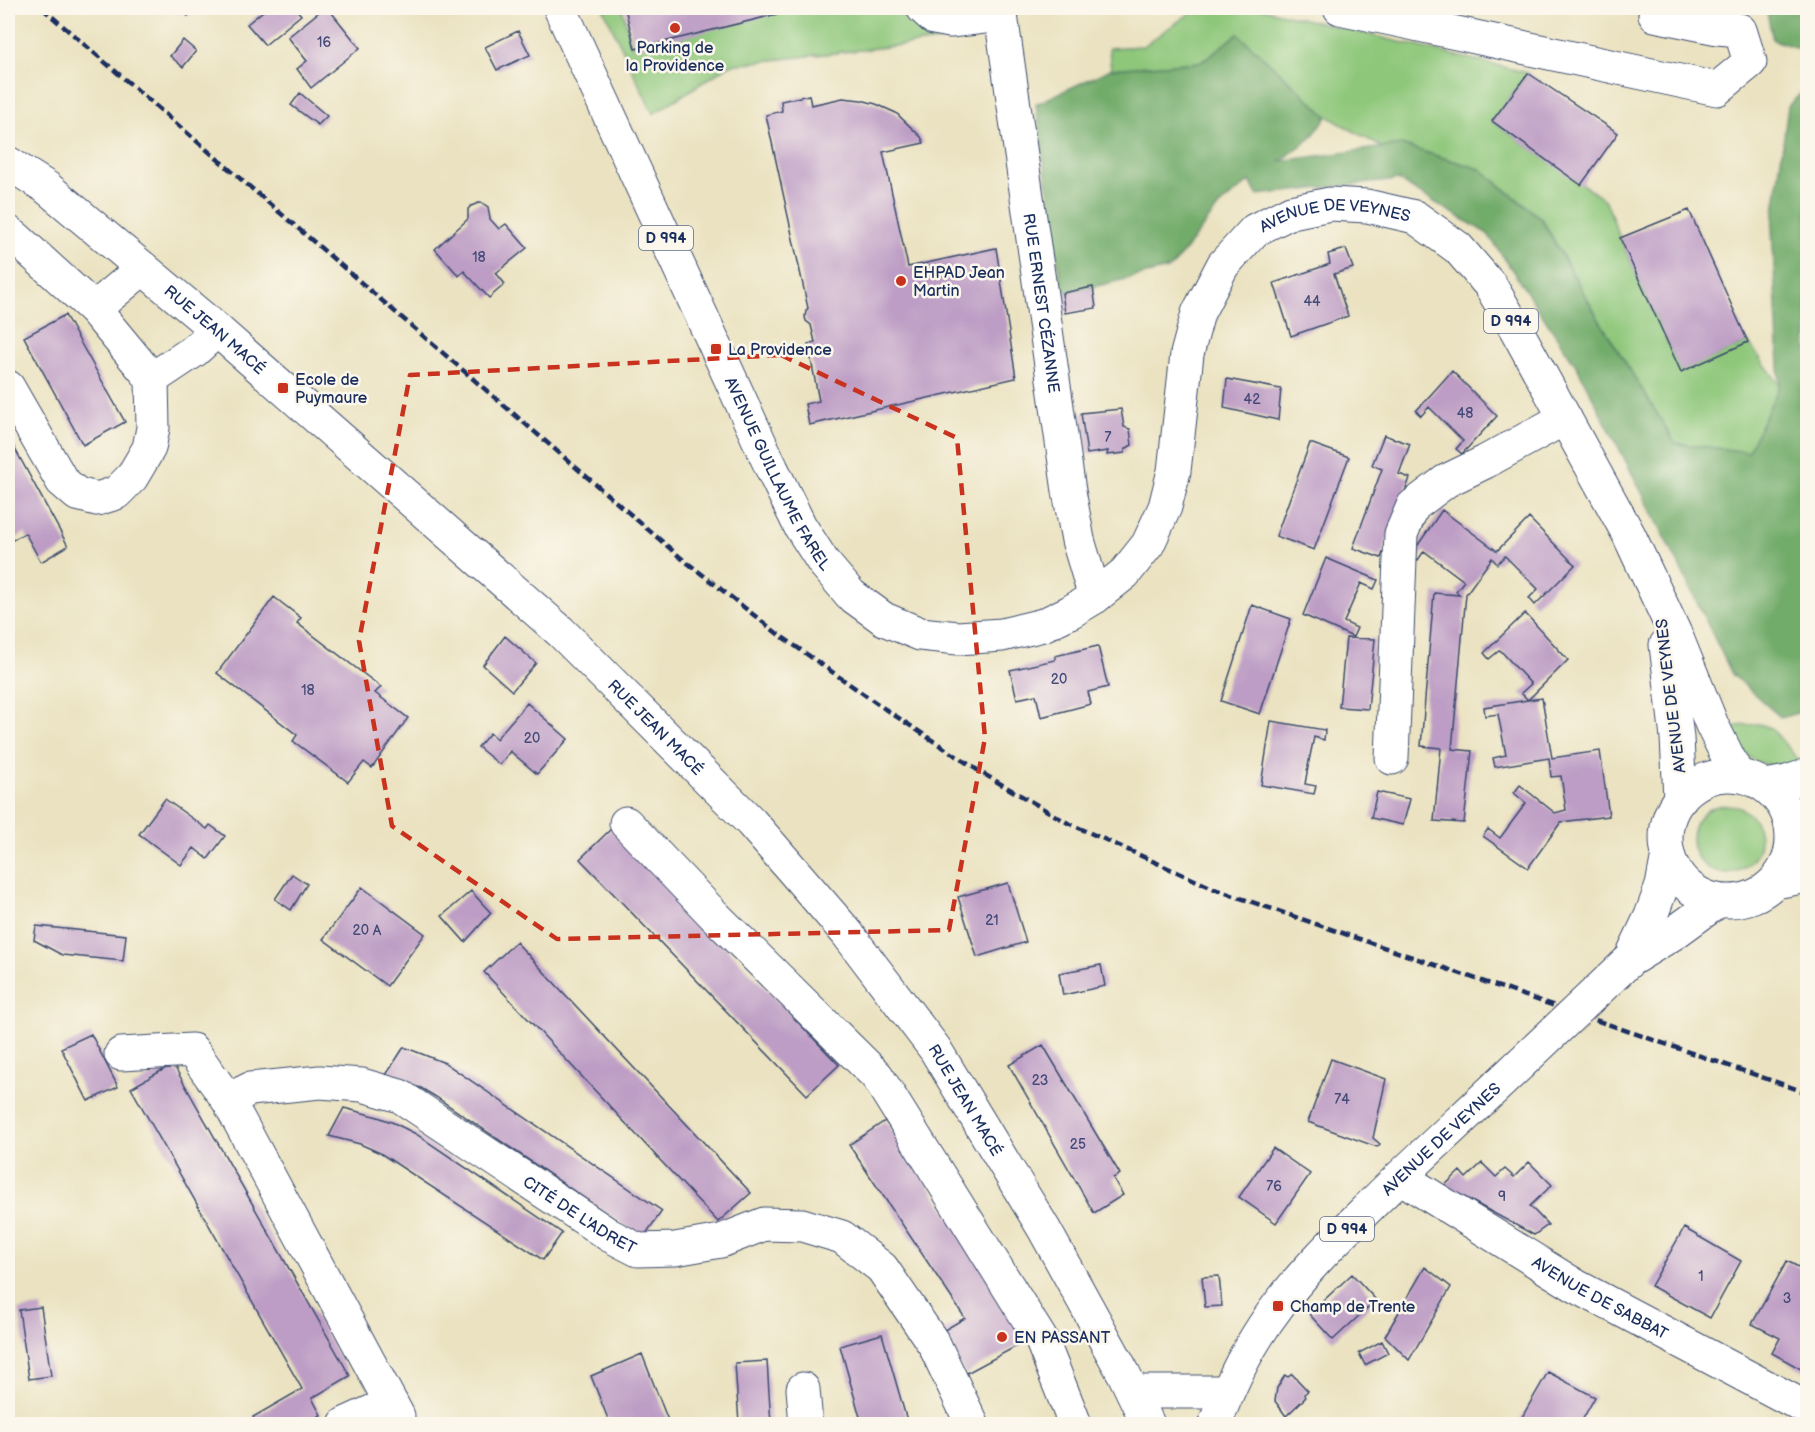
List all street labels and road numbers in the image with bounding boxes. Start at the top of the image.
street label: AVENUE DE VEYNES [1257,195,1412,237]
street label: RUE ERNEST CÉZANNE [1018,212,1063,394]
road number: D 994 [639,226,693,250]
street label: RUE JEAN MACÉ [160,282,270,379]
road number: D 994 [1484,309,1538,333]
street label: AVENUE GUILLAUME FAREL [720,374,834,575]
street label: AVENUE DE VEYNES [1653,617,1690,774]
street label: RUE JEAN MACÉ [603,676,708,780]
street label: RUE JEAN MACÉ [923,1041,1007,1160]
street label: AVENUE DE VEYNES [1379,1080,1505,1200]
street label: CITÉ DE L'ADRET [519,1173,639,1259]
road number: D 994 [1320,1217,1374,1241]
street label: AVENUE DE SABBAT [1528,1253,1671,1344]

